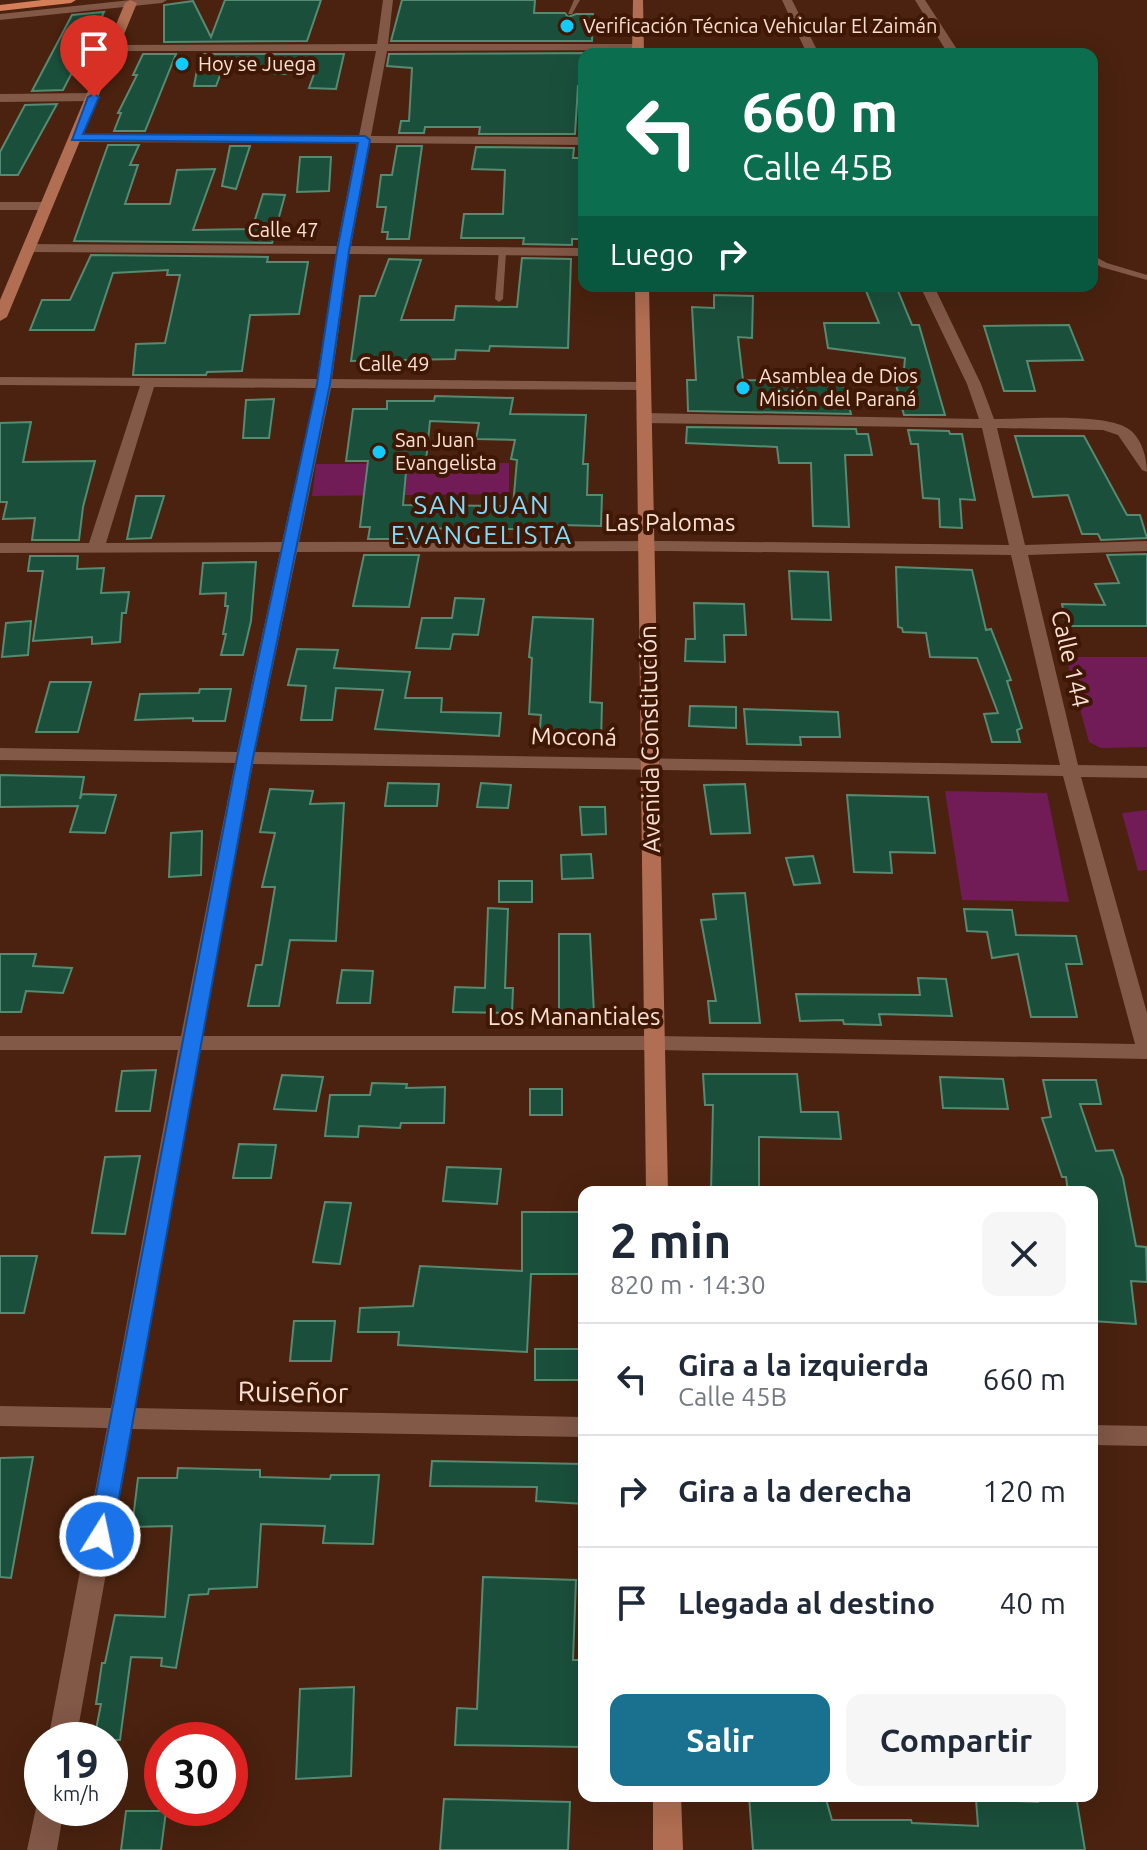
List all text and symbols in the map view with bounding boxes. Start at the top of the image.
place label: Verificación Técnica Vehicular El Zaimán [583,14,937,37]
pin [60,15,128,97]
marker: Verificación Técnica Vehicular El Zaimán [558,17,576,35]
icon: arrive [72,27,116,71]
place label: Hoy se Juega [198,52,316,75]
marker: Hoy se Juega [173,55,191,73]
icon: left [610,80,714,184]
text: 660 m [742,80,898,143]
text: Calle 45B [742,146,893,187]
street label: Calle 47 [247,218,319,241]
icon: right [710,232,754,276]
text: Luego [610,237,694,271]
street label: Calle 49 [358,352,430,375]
place label: Asamblea de Dios Misión del Paraná [759,364,918,410]
marker: Asamblea de Dios Misión del Paraná [734,379,752,397]
place label: San Juan Evangelista [395,428,497,474]
marker: San Juan Evangelista [370,443,388,461]
district label: SAN JUAN EVANGELISTA [391,490,573,549]
street label: Las Palomas [605,509,735,536]
street label: Calle 144 [1046,608,1095,710]
street label: Avenida Constitución [634,625,665,853]
street label: Moconá [531,722,617,751]
street label: Los Manantiales [488,1003,660,1030]
button: close [982,1212,1066,1296]
text: 2 min [610,1213,731,1267]
text: 820 m · 14:30 [610,1270,766,1299]
text: Gira a la izquierda [678,1348,929,1382]
icon: left [610,1357,654,1401]
text: 660 m [982,1362,1066,1396]
street label: Ruiseñor [237,1375,349,1408]
text: Calle 45B [678,1382,787,1411]
icon: right [610,1469,654,1513]
text: Gira a la derecha [678,1474,912,1508]
text: 120 m [982,1474,1066,1508]
position arrow [58,1494,142,1578]
icon: arrive [610,1581,654,1625]
text: Llegada al destino [678,1586,935,1620]
text: 40 m [999,1586,1066,1620]
button: Salir [610,1694,830,1786]
button: Compartir [846,1694,1066,1786]
speed limit sign: 30 [144,1722,248,1826]
text: 19 [53,1741,99,1786]
text: km/h [53,1782,99,1805]

